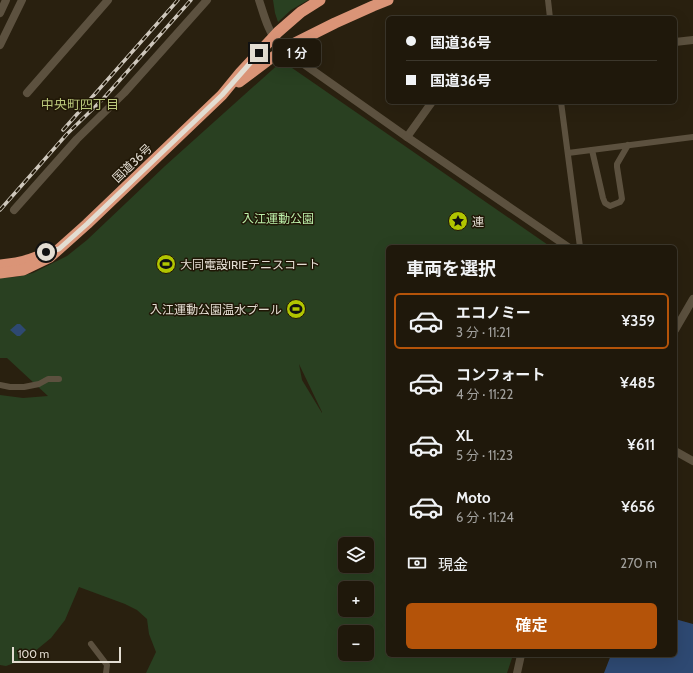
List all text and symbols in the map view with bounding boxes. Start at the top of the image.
text: 国道36号 [430,34,492,52]
callout: 1 分 [273,39,321,67]
route end [250,44,268,62]
text: 1 分 [287,45,307,61]
text: 国道36号 [430,72,492,90]
district label: 中央町四丁目 [41,96,119,112]
street label: 国道36号 [109,140,155,186]
place icon: 連 [447,210,469,232]
park label: 入江運動公園 [242,211,314,226]
place label: 連 [472,214,484,229]
route start [37,243,55,261]
sports icon: 大同電設IRIEテニスコート [155,253,177,275]
place label: 大同電設IRIEテニスコート [180,257,320,272]
text: 車両を選択 [406,258,496,280]
sports icon: 入江運動公園温水プール [285,298,307,320]
place label: 入江運動公園温水プール [150,302,282,317]
icon: car [408,303,444,339]
text: エコノミー [456,304,531,322]
text: ¥359 [622,312,655,330]
text: 3 分 · 11:21 [456,324,510,340]
icon: car [408,365,444,401]
text: コンフォート [456,366,546,384]
text: ¥485 [620,374,655,392]
text: 4 分 · 11:22 [456,386,513,402]
icon: car [408,427,444,463]
text: XL [456,427,473,445]
text: ¥611 [627,436,655,454]
text: 5 分 · 11:23 [456,447,513,463]
icon: car [408,489,444,525]
text: Moto [456,489,490,507]
text: ¥656 [621,498,655,516]
text: 6 分 · 11:24 [456,509,514,525]
map controls [338,537,374,661]
button: layers [338,537,374,573]
icon: cash [406,552,428,574]
text: 270 m [620,555,657,571]
text: 現金 [438,556,468,574]
button: + [338,581,374,617]
button: 確定 [406,603,657,649]
button: − [338,625,374,661]
scale bar [12,645,121,664]
text: 100 m [18,647,49,661]

